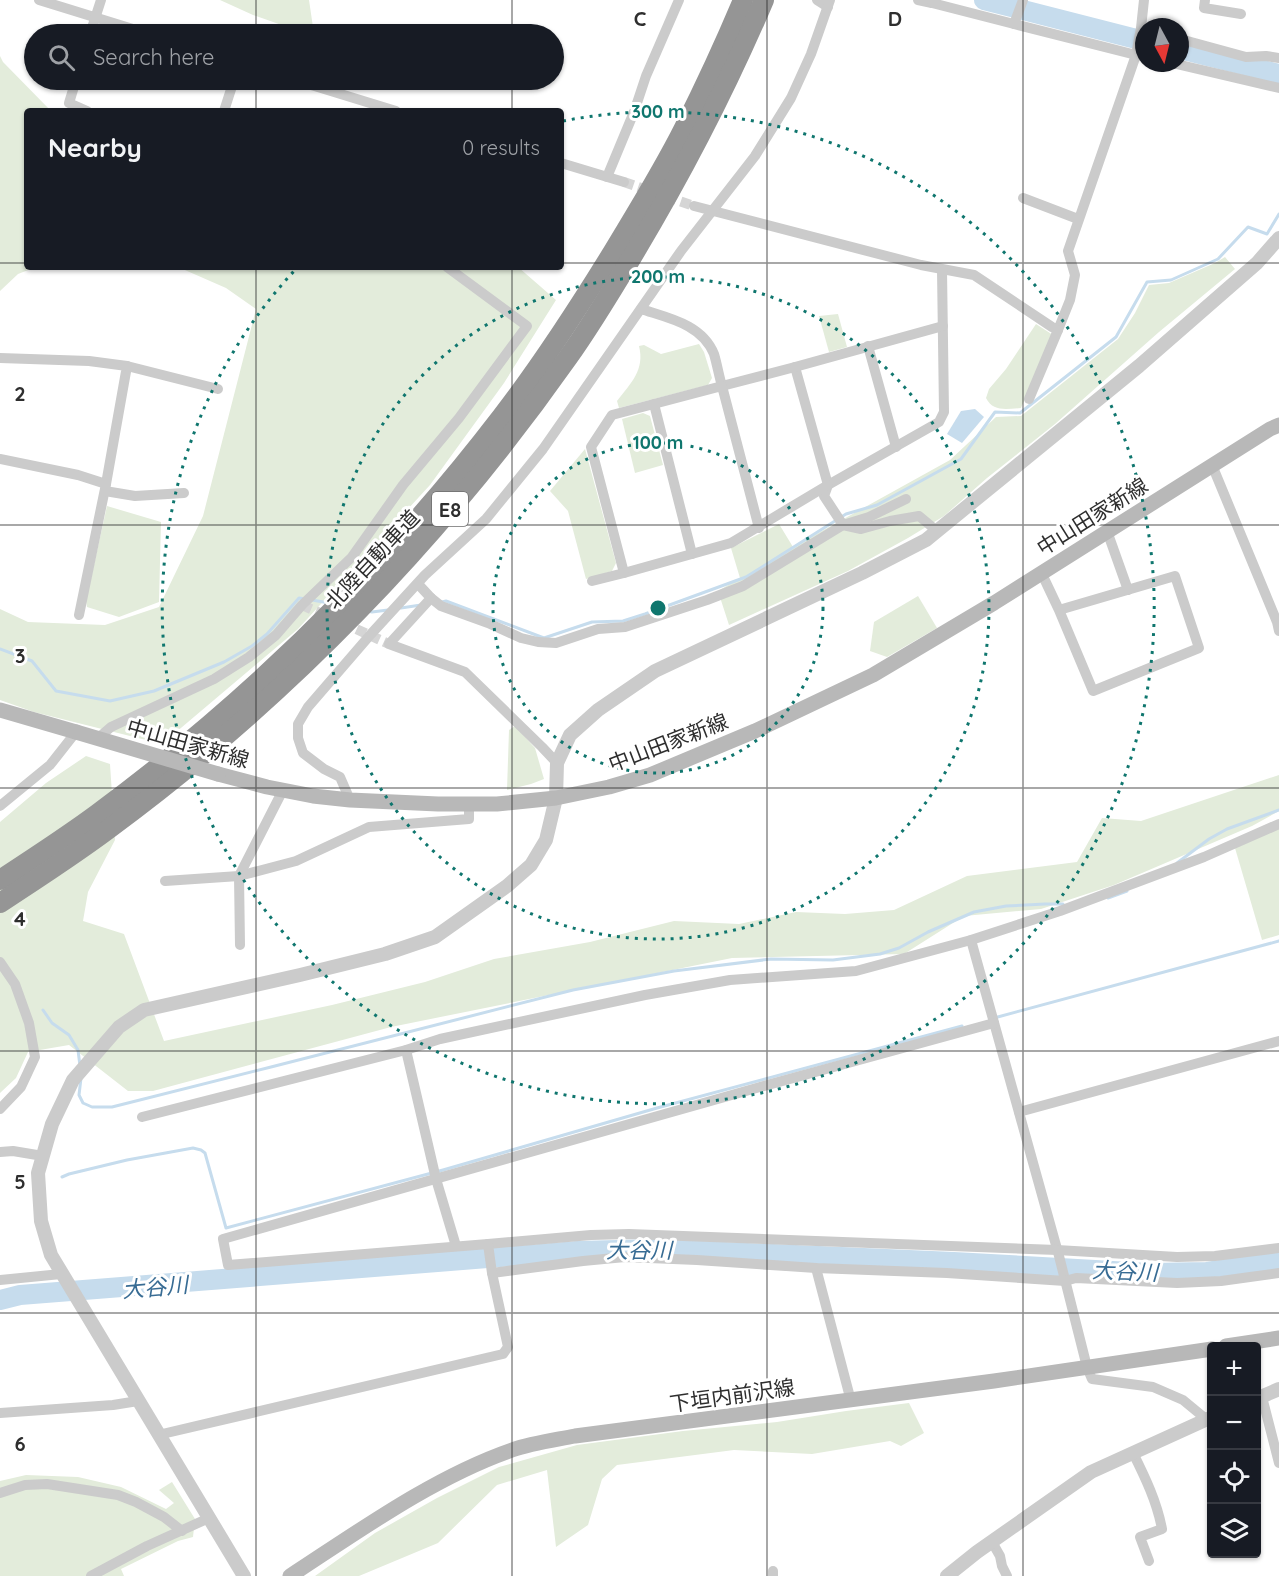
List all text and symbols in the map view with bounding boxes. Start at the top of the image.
text: C [634,6,647,31]
text: D [888,6,902,31]
north arrow [1135,18,1189,72]
search box [24,24,564,90]
icon: search [45,41,78,74]
text: Search here [93,43,214,71]
text: 300 m [631,100,685,123]
text: Nearby [48,131,142,164]
text: 0 results [462,135,540,160]
text: 200 m [631,265,685,288]
text: 2 [14,381,26,406]
text: 100 m [633,431,683,454]
street label: 中山田家新線 [1032,472,1152,560]
road number: E8 [432,492,468,526]
street label: 北陸自動車道 [320,504,424,614]
centre of rings [648,598,668,618]
text: 3 [15,643,25,668]
street label: 中山田家新線 [605,707,731,777]
street label: 中山田家新線 [124,713,252,773]
text: 4 [14,906,26,931]
text: 5 [14,1169,26,1194]
water label: 大谷川 [606,1236,674,1264]
water label: 大谷川 [1092,1256,1160,1286]
water label: 大谷川 [121,1270,191,1304]
map controls [1207,1342,1261,1558]
button: + [1207,1342,1261,1396]
street label: 下垣内前沢線 [668,1373,796,1417]
button: − [1207,1396,1261,1450]
text: 6 [14,1431,26,1456]
button: locate [1207,1450,1261,1504]
button: layers [1207,1504,1261,1558]

